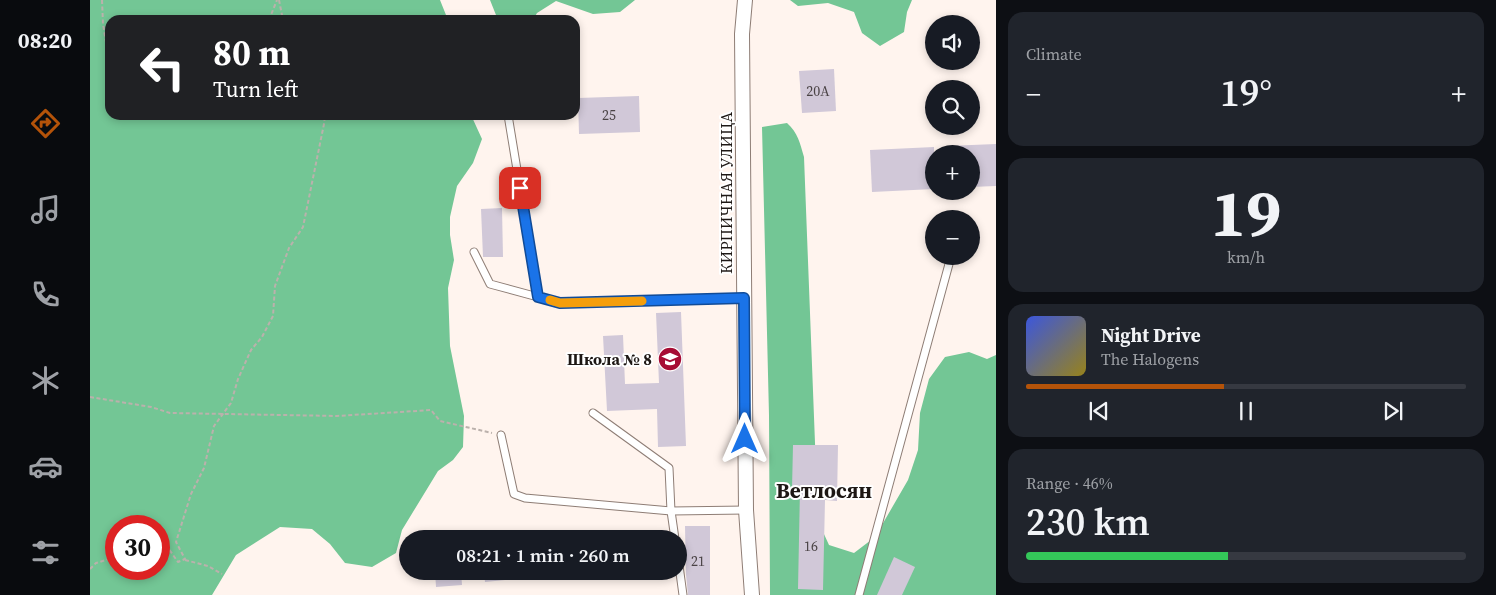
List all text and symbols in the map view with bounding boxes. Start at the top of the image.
map controls [925,15,980,265]
button: sound [925,15,980,70]
text: 08:20 [18,25,72,55]
text: 80 m [213,29,290,77]
icon: left [130,35,195,100]
text: Climate [1026,43,1082,65]
text: 19° [1220,67,1272,119]
text: Turn left [213,74,298,104]
text: − [1026,75,1041,113]
text: + [1451,75,1466,113]
button: search [925,80,980,135]
house number: 20А [806,81,830,101]
house number: 25 [602,105,616,125]
icon: directions [28,106,63,141]
street label: КИРПИЧНАЯ УЛИЦА [715,112,737,274]
button: + [925,145,980,200]
pin [499,167,541,209]
text: 19 [1211,169,1281,258]
icon: arrive [506,174,534,202]
icon: music [28,192,63,227]
button: − [925,210,980,265]
text: km/h [1227,246,1265,268]
icon: phone [28,277,63,312]
text: Night Drive [1101,322,1201,348]
school or university icon: Школа № 8 [657,346,683,372]
place label: Школа № 8 [567,348,652,370]
text: The Halogens [1101,348,1199,370]
icon: climate [28,363,63,398]
icon: previous [1085,397,1113,425]
icon: pause [1232,397,1260,425]
icon: next [1379,397,1407,425]
position arrow [718,412,770,464]
icon: car [28,449,63,484]
text: Range · 46% [1026,472,1113,494]
district label: Ветлосян [776,476,872,505]
text: 230 km [1026,496,1150,548]
speed limit sign: 30 [105,515,170,580]
icon: filters [28,535,63,570]
house number: 16 [804,536,818,556]
text: 08:21 · 1 min · 260 m [456,542,630,568]
house number: 21 [691,551,705,571]

